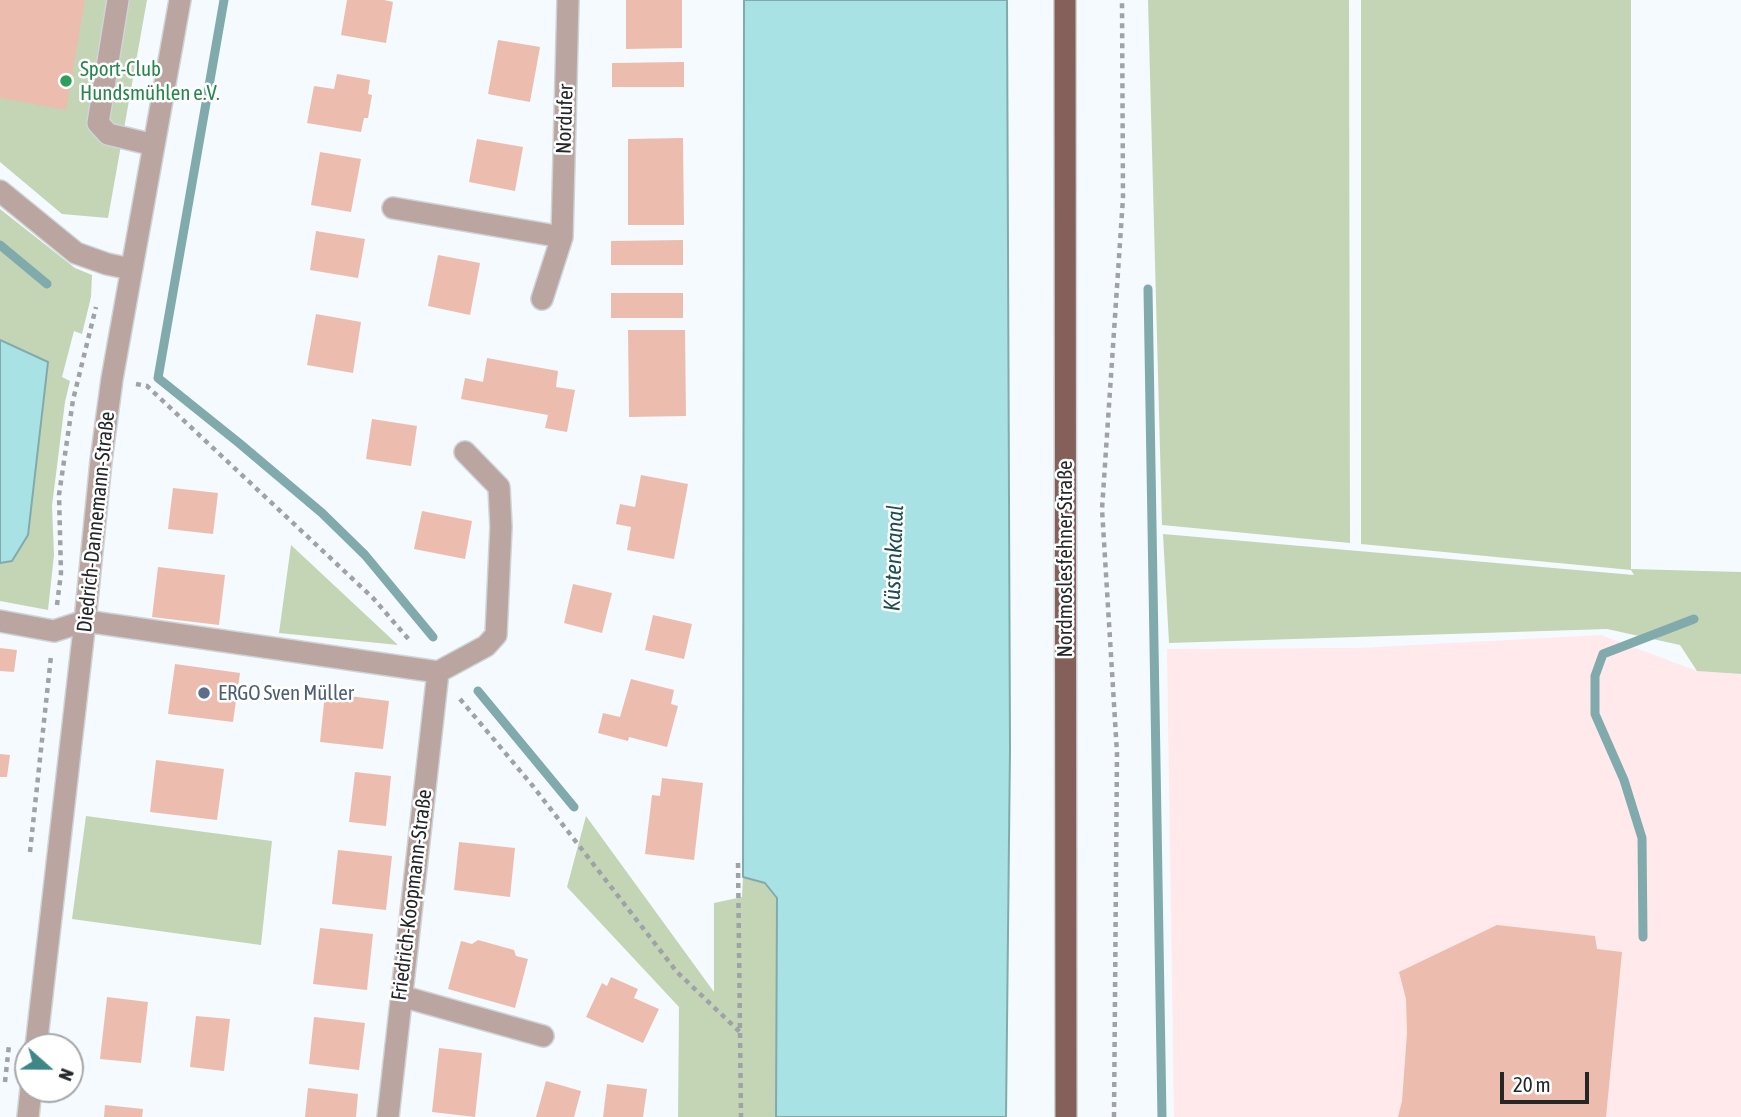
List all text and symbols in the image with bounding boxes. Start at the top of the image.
place label: Sport-Club Hundsmühlen e.V. [80,56,220,106]
marker: Sport-Club Hundsmühlen e.V. [58,73,74,89]
street label: Nordufer [551,84,579,154]
street label: Diedrich-Dannemann-Straße [72,410,120,634]
street label: Nordmoslesfehner Straße [1052,460,1078,658]
water label: Küstenkanal [878,504,910,612]
place label: ERGO Sven Müller [218,680,354,706]
marker: ERGO Sven Müller [196,685,212,701]
street label: Friedrich-Koopmann-Straße [387,788,437,1002]
north arrow [14,1033,84,1103]
scale bar [1503,1058,1592,1102]
text: N [54,1066,79,1084]
text: 20 m [1513,1072,1551,1096]

